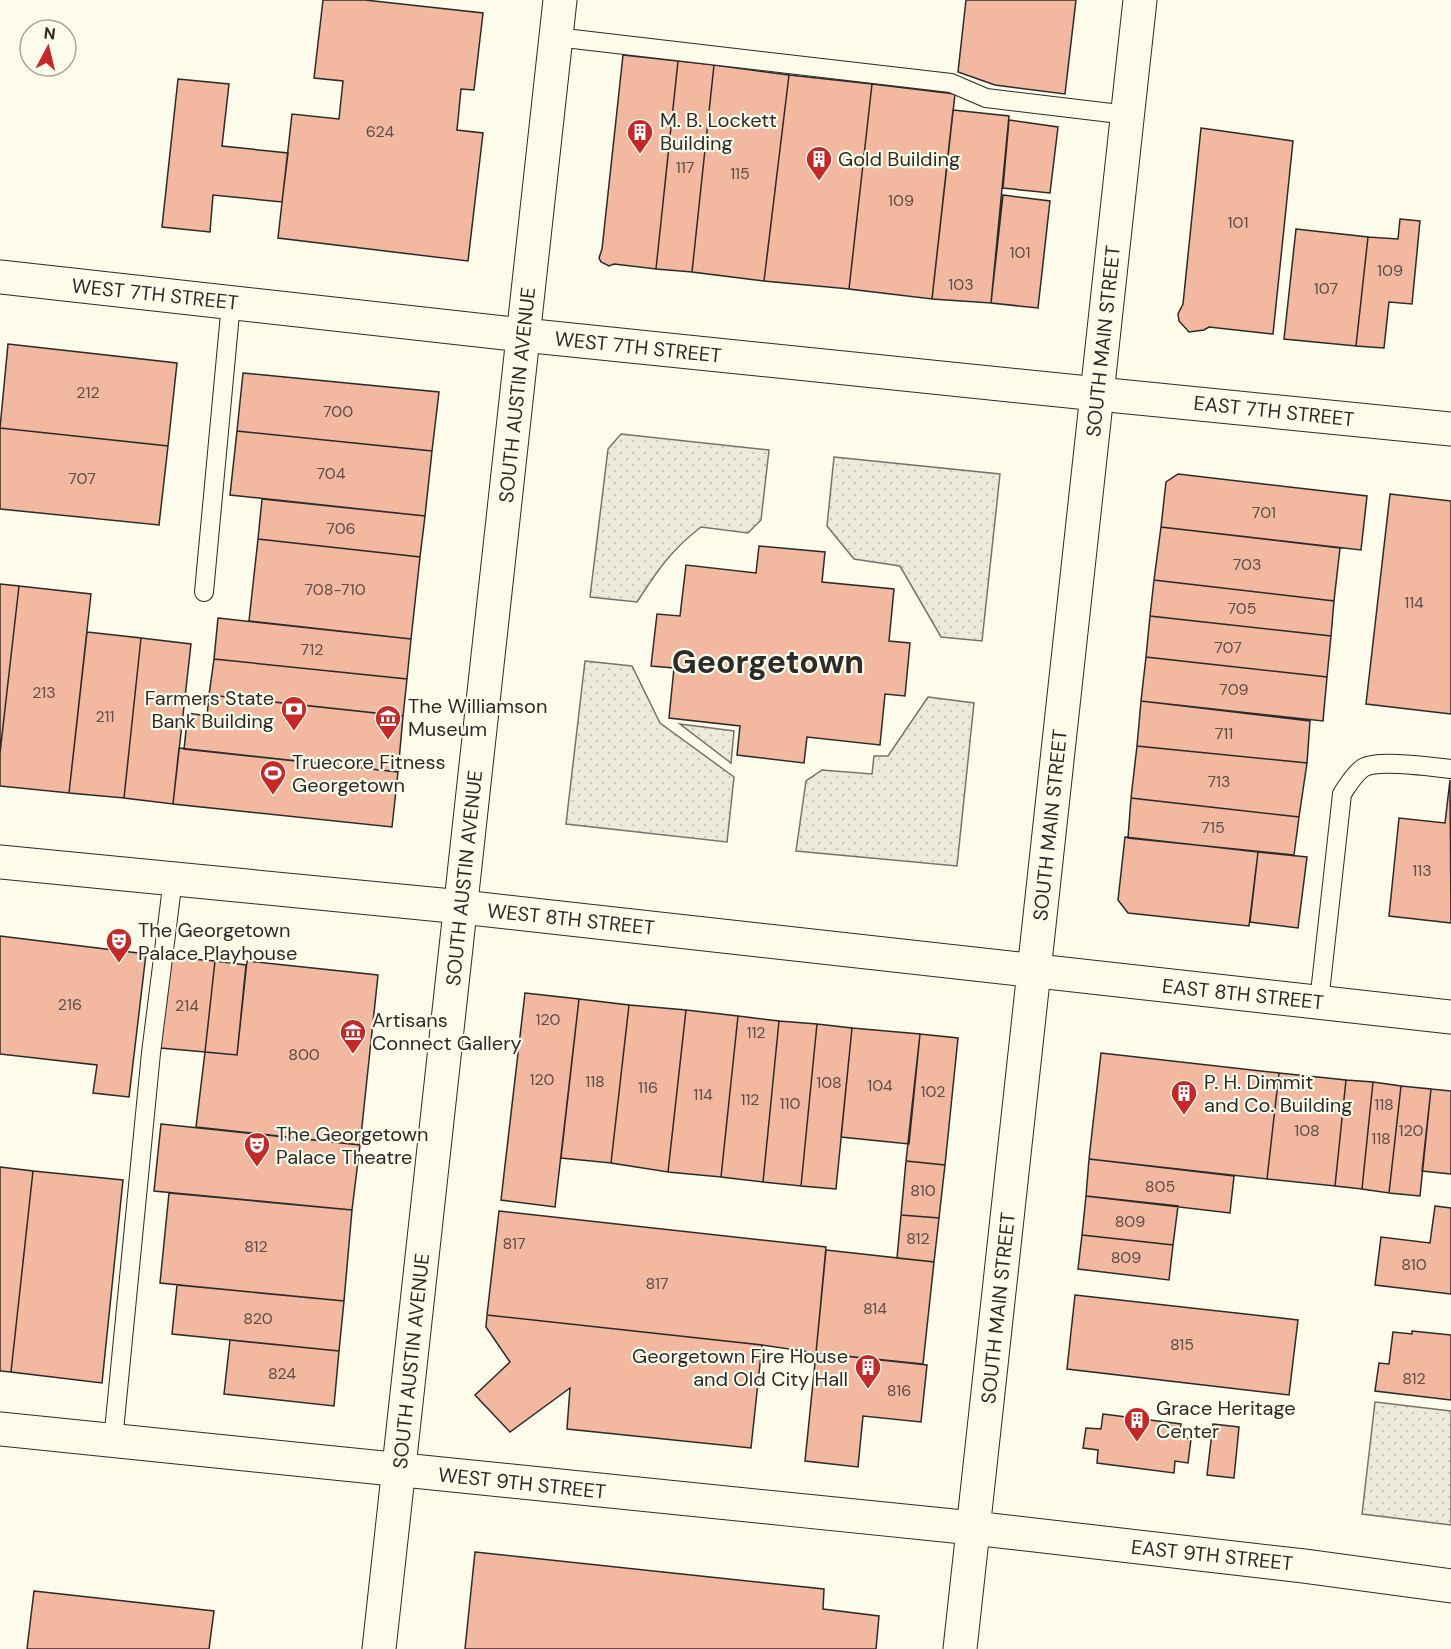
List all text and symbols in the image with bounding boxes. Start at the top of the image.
north arrow [18,18,78,78]
text: N [43,22,57,45]
place label: M. B. Lockett Building [660,107,777,156]
building icon: M. B. Lockett Building [625,117,655,155]
house number: 624 [366,121,394,142]
building icon: Gold Building [804,144,834,182]
place label: Gold Building [838,146,960,172]
house number: 117 [676,157,694,178]
house number: 115 [730,163,750,184]
house number: 109 [888,190,914,211]
house number: 101 [1228,212,1248,233]
house number: 101 [1010,242,1030,263]
street label: SOUTH MAIN STREET [1080,244,1126,438]
house number: 109 [1377,260,1403,281]
street label: WEST 7TH STREET [70,272,240,316]
house number: 103 [948,274,974,295]
house number: 107 [1314,278,1338,299]
street label: SOUTH AUSTIN AVENUE [493,286,541,504]
street label: WEST 7TH STREET [553,325,723,369]
house number: 212 [76,382,100,403]
street label: EAST 7TH STREET [1192,390,1356,432]
house number: 700 [323,401,353,422]
house number: 704 [317,463,346,484]
house number: 707 [68,468,96,489]
house number: 701 [1252,502,1276,523]
house number: 706 [326,518,356,539]
house number: 703 [1233,554,1261,575]
house number: 708-710 [304,579,366,600]
house number: 114 [1404,592,1424,613]
house number: 705 [1227,598,1257,619]
house number: 707 [1214,637,1242,658]
house number: 712 [301,639,323,660]
district label: Georgetown [672,641,864,683]
house number: 709 [1219,679,1249,700]
house number: 213 [32,682,56,703]
place label: Farmers State Bank Building [145,685,274,734]
place label: The Williamson Museum [408,693,547,742]
bank icon: Farmers State Bank Building [279,694,309,732]
museum icon: The Williamson Museum [373,703,403,741]
house number: 211 [95,706,115,727]
house number: 711 [1215,723,1233,744]
street label: SOUTH MAIN STREET [1027,728,1073,922]
place label: Truecore Fitness Georgetown [292,749,446,798]
sports icon: Truecore Fitness Georgetown [258,758,288,796]
street label: SOUTH AUSTIN AVENUE [440,769,488,987]
house number: 713 [1207,771,1231,792]
house number: 715 [1201,817,1225,838]
house number: 113 [1412,860,1432,881]
street label: WEST 8TH STREET [486,897,656,941]
place label: The Georgetown Palace Playhouse [138,917,297,966]
theatre icon: The Georgetown Palace Playhouse [104,926,134,964]
street label: EAST 8TH STREET [1161,973,1325,1015]
house number: 216 [58,994,82,1015]
house number: 214 [175,995,199,1016]
place label: Artisans Connect Gallery [372,1007,522,1056]
house number: 120 [536,1009,561,1030]
museum icon: Artisans Connect Gallery [338,1017,368,1055]
house number: 112 [746,1022,766,1043]
house number: 800 [288,1044,320,1065]
house number: 120 [530,1069,555,1090]
place label: P. H. Dimmit and Co. Building [1204,1069,1352,1118]
house number: 118 [585,1071,605,1092]
house number: 108 [816,1072,842,1093]
house number: 104 [867,1075,893,1096]
house number: 116 [638,1077,658,1098]
building icon: P. H. Dimmit and Co. Building [1169,1078,1199,1116]
house number: 102 [921,1081,946,1102]
house number: 114 [693,1084,713,1105]
house number: 112 [740,1089,760,1110]
house number: 110 [780,1093,801,1114]
house number: 118 [1374,1094,1394,1115]
house number: 108 [1294,1120,1320,1141]
house number: 120 [1399,1120,1424,1141]
place label: The Georgetown Palace Theatre [276,1121,429,1170]
house number: 118 [1371,1128,1391,1149]
theatre icon: The Georgetown Palace Theatre [242,1130,272,1168]
house number: 805 [1145,1176,1175,1197]
house number: 810 [910,1180,936,1201]
street label: SOUTH MAIN STREET [975,1211,1021,1405]
house number: 809 [1115,1211,1145,1232]
house number: 812 [906,1228,930,1249]
house number: 817 [503,1233,525,1254]
house number: 812 [244,1236,268,1257]
house number: 809 [1111,1247,1141,1268]
street label: SOUTH AUSTIN AVENUE [387,1252,435,1470]
house number: 810 [1401,1254,1427,1275]
house number: 817 [646,1273,668,1294]
house number: 814 [863,1298,887,1319]
house number: 820 [243,1308,273,1329]
house number: 815 [1170,1334,1194,1355]
place label: Georgetown Fire House and Old City Hall [632,1343,848,1392]
building icon: Georgetown Fire House and Old City Hall [853,1352,883,1390]
house number: 824 [268,1363,296,1384]
house number: 812 [1402,1368,1426,1389]
house number: 816 [887,1380,911,1401]
place label: Grace Heritage Center [1156,1395,1296,1444]
building icon: Grace Heritage Center [1122,1405,1152,1443]
street label: WEST 9TH STREET [437,1461,607,1505]
street label: EAST 9TH STREET [1130,1534,1294,1576]

